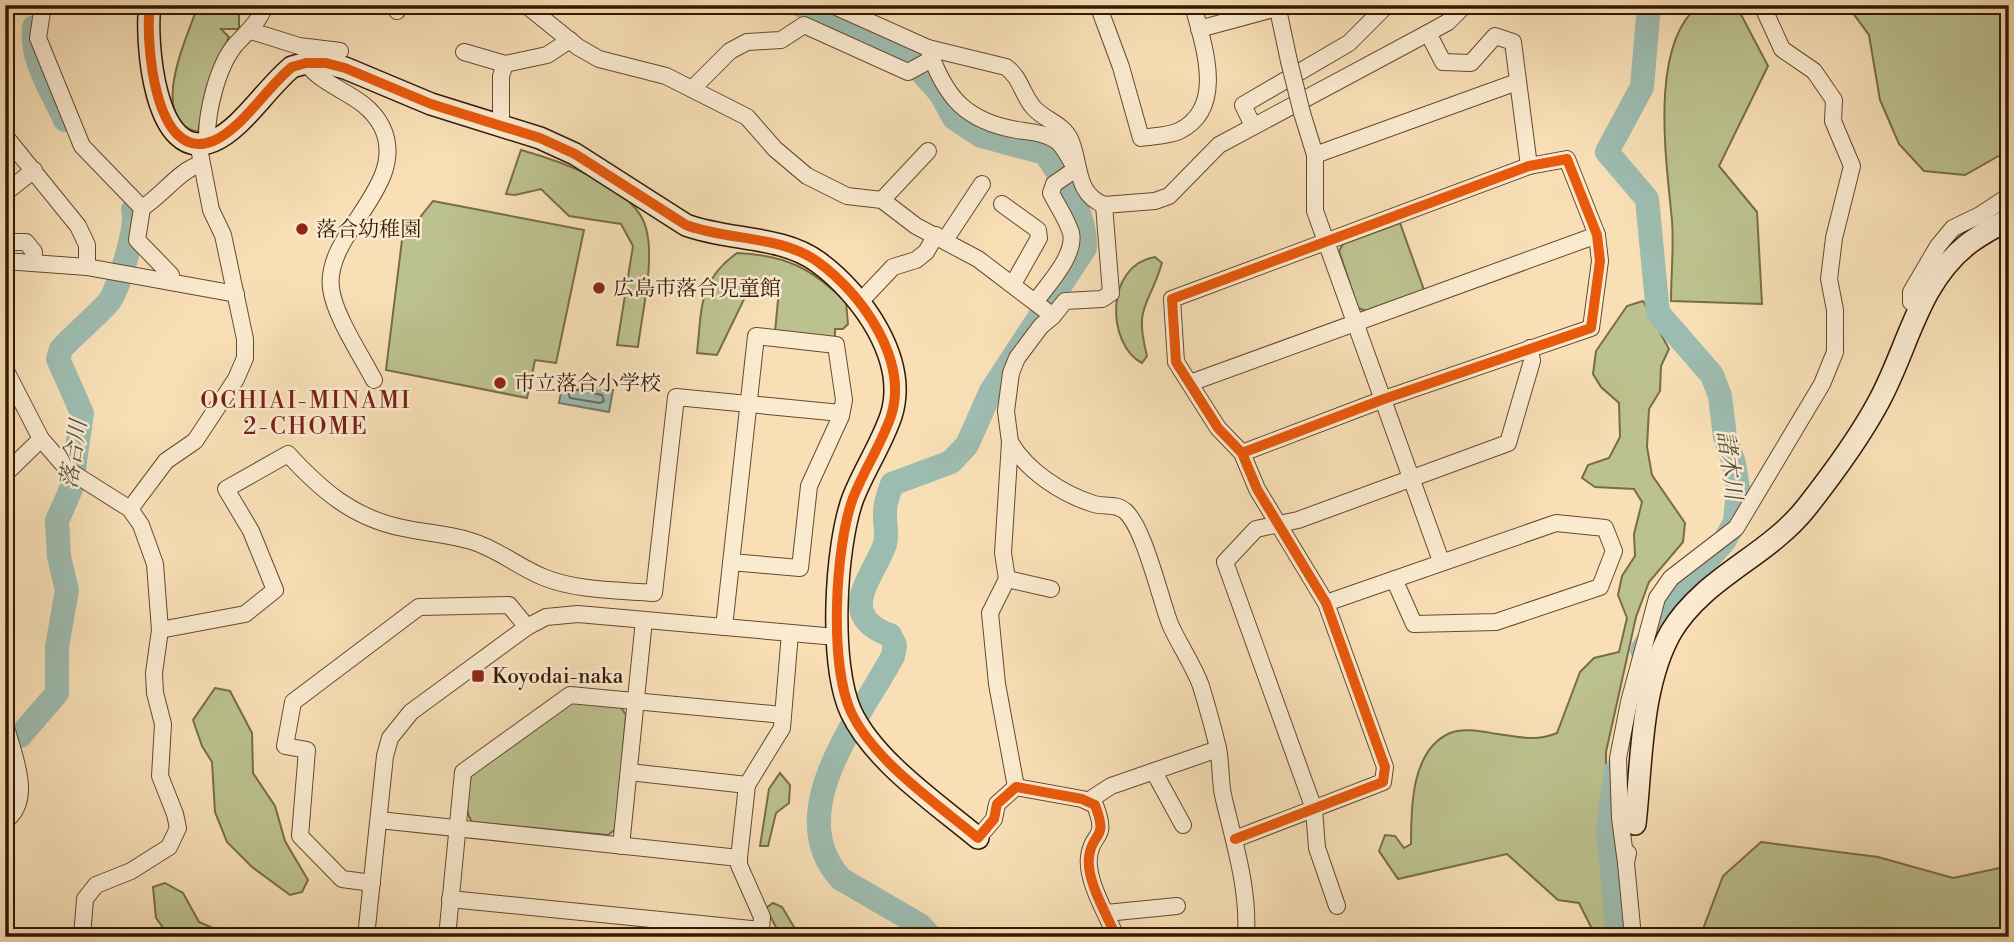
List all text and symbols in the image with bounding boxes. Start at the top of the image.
place label: 落合幼稚園 [316,217,421,243]
marker: 落合幼稚園 [294,221,310,237]
place label: 広島市落合児童館 [613,276,781,302]
marker: 広島市落合児童館 [591,280,607,296]
place label: 市立落合小学校 [514,371,661,397]
marker: 市立落合小学校 [492,375,508,391]
district label: OCHIAI-MINAMI 2-CHOME [200,387,412,441]
water label: 落合川 [55,415,94,490]
water label: 諸木川 [1711,429,1747,504]
place label: Koyodai-naka [492,664,624,690]
marker: Koyodai-naka [470,668,486,684]

